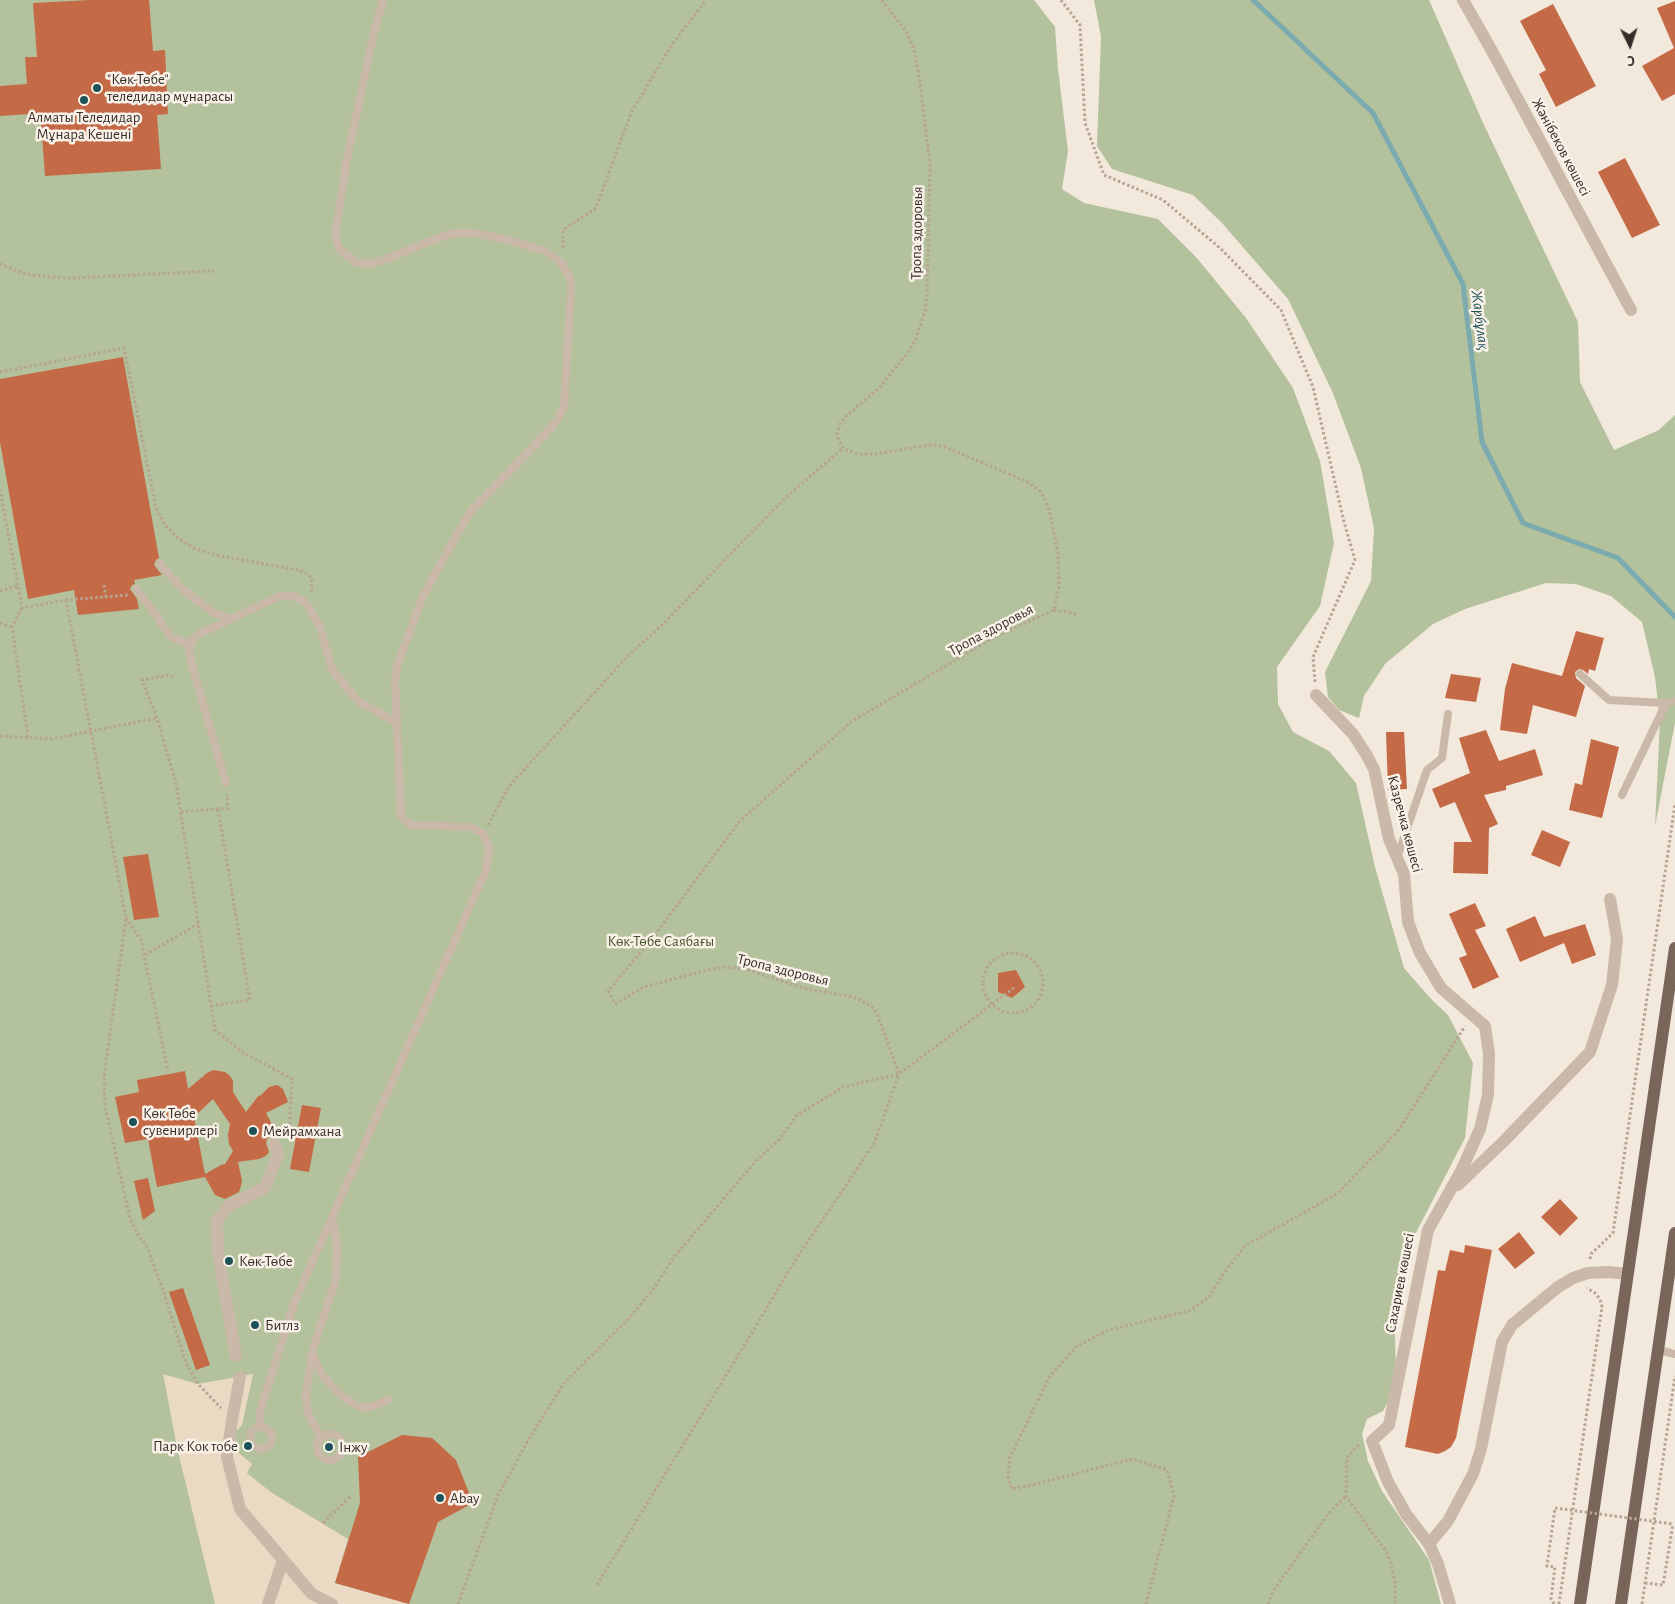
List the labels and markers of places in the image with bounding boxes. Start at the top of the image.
place label: "Көк-Төбе" теледидар мұнарасы [107,70,233,105]
marker: "Көк-Төбе" теледидар мұнарасы [91,82,103,94]
marker: Алматы Теледидар Мұнара Кешені [78,94,90,106]
place label: Алматы Теледидар Мұнара Кешені [28,108,140,143]
place label: Көк Төбе сувенирлері [143,1104,218,1139]
marker: Көк Төбе сувенирлері [127,1116,139,1128]
place label: Мейрамхана [263,1122,341,1140]
marker: Мейрамхана [247,1125,259,1137]
place label: Көк-Төбе [239,1252,293,1270]
marker: Көк-Төбе [223,1255,235,1267]
place label: Битлз [265,1316,299,1334]
marker: Битлз [249,1319,261,1331]
place label: Парк Кок тобе [153,1437,238,1455]
place label: Інжу [339,1438,367,1456]
marker: Парк Кок тобе [242,1440,254,1452]
marker: Інжу [323,1441,335,1453]
place label: Abay [450,1489,480,1507]
marker: Abay [434,1492,446,1504]

